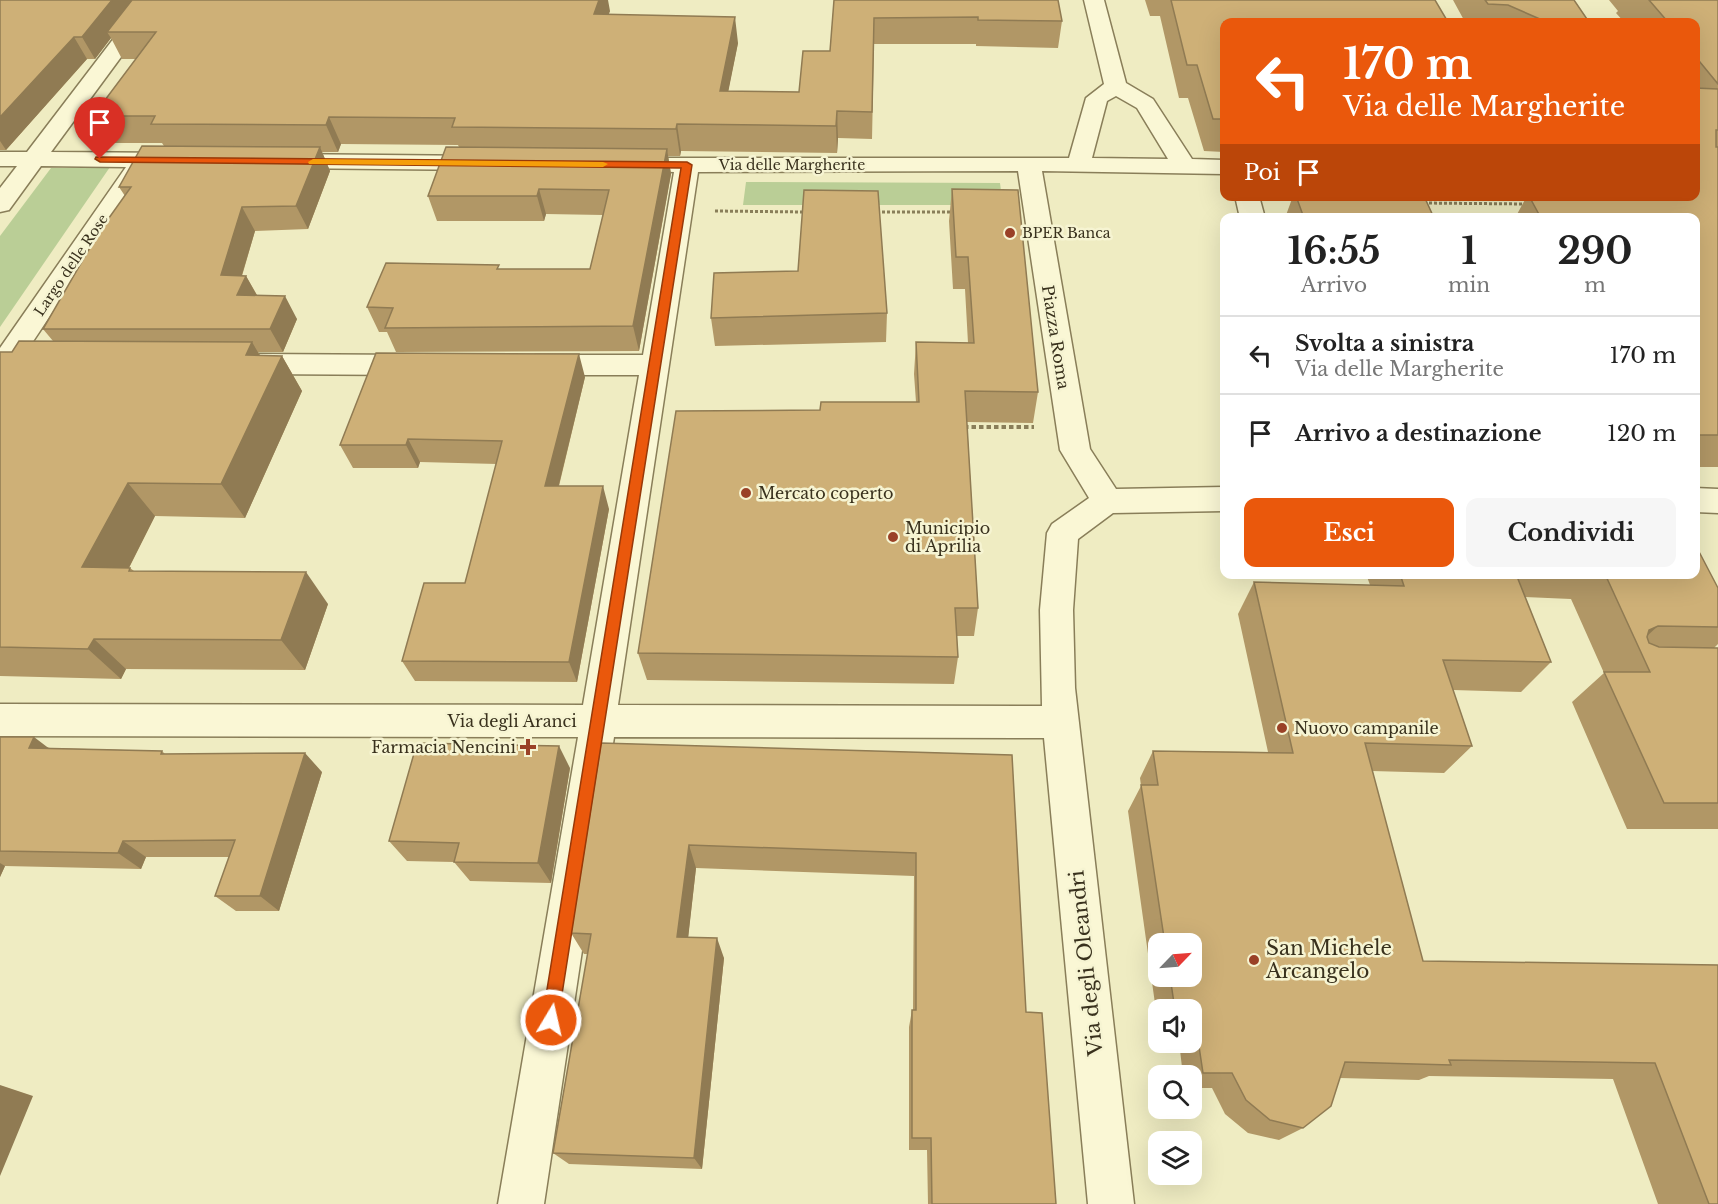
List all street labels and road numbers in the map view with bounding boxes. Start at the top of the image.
street label: Via delle Margherite [718,156,865,174]
street label: Largo delle Rose [30,211,112,319]
street label: Piazza Roma [1038,283,1074,391]
street label: Via degli Aranci [446,711,577,731]
street label: Via degli Oleandri [1064,869,1108,1058]

